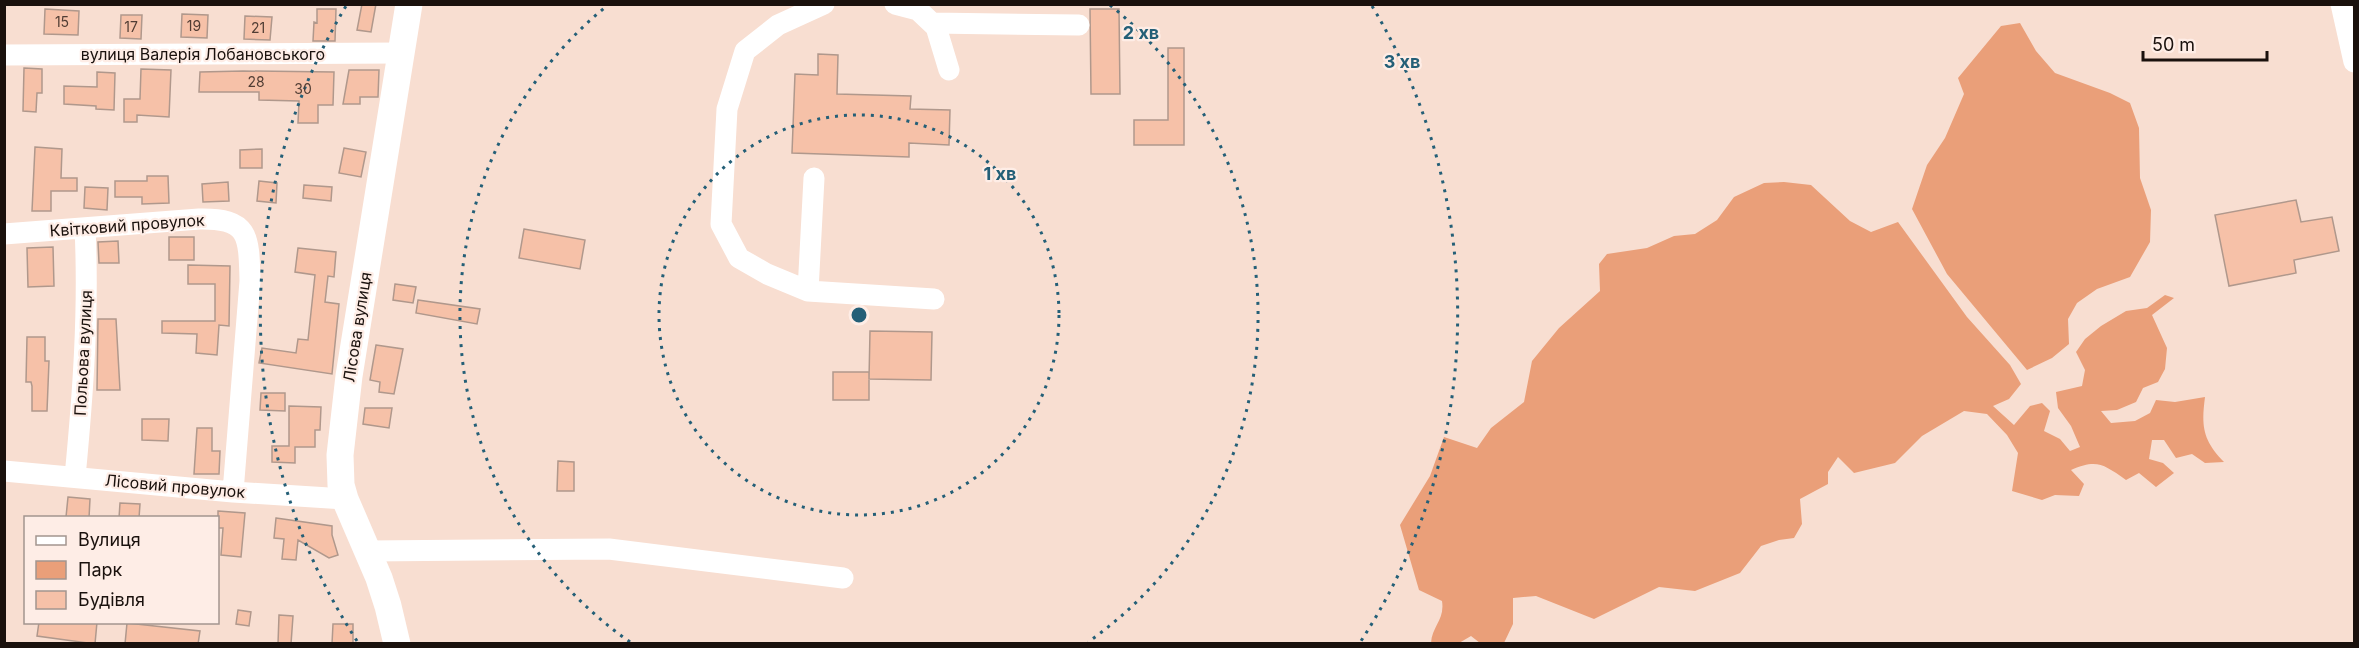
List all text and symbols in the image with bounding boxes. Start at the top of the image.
house number: 15 [55,13,69,30]
house number: 19 [187,17,201,34]
house number: 17 [124,18,138,35]
house number: 21 [251,19,265,36]
text: 2 хв [1123,22,1159,43]
scale bar [2143,24,2268,62]
text: 50 m [2152,34,2195,55]
street label: вулиця Валерія Лобановського [81,44,325,64]
text: 3 хв [1384,51,1420,72]
house number: 28 [247,73,265,90]
house number: 30 [294,80,312,97]
text: 1 хв [984,163,1016,184]
street label: Квітковий провулок [49,210,205,240]
street label: Лісова вулиця [338,270,376,384]
street label: Польова вулиця [70,289,96,417]
centre of rings [849,305,869,325]
street label: Лісовий провулок [104,470,246,502]
legend [24,516,219,624]
text: Вулиця [78,529,141,550]
text: Парк [78,559,123,580]
text: Будівля [78,589,145,610]

